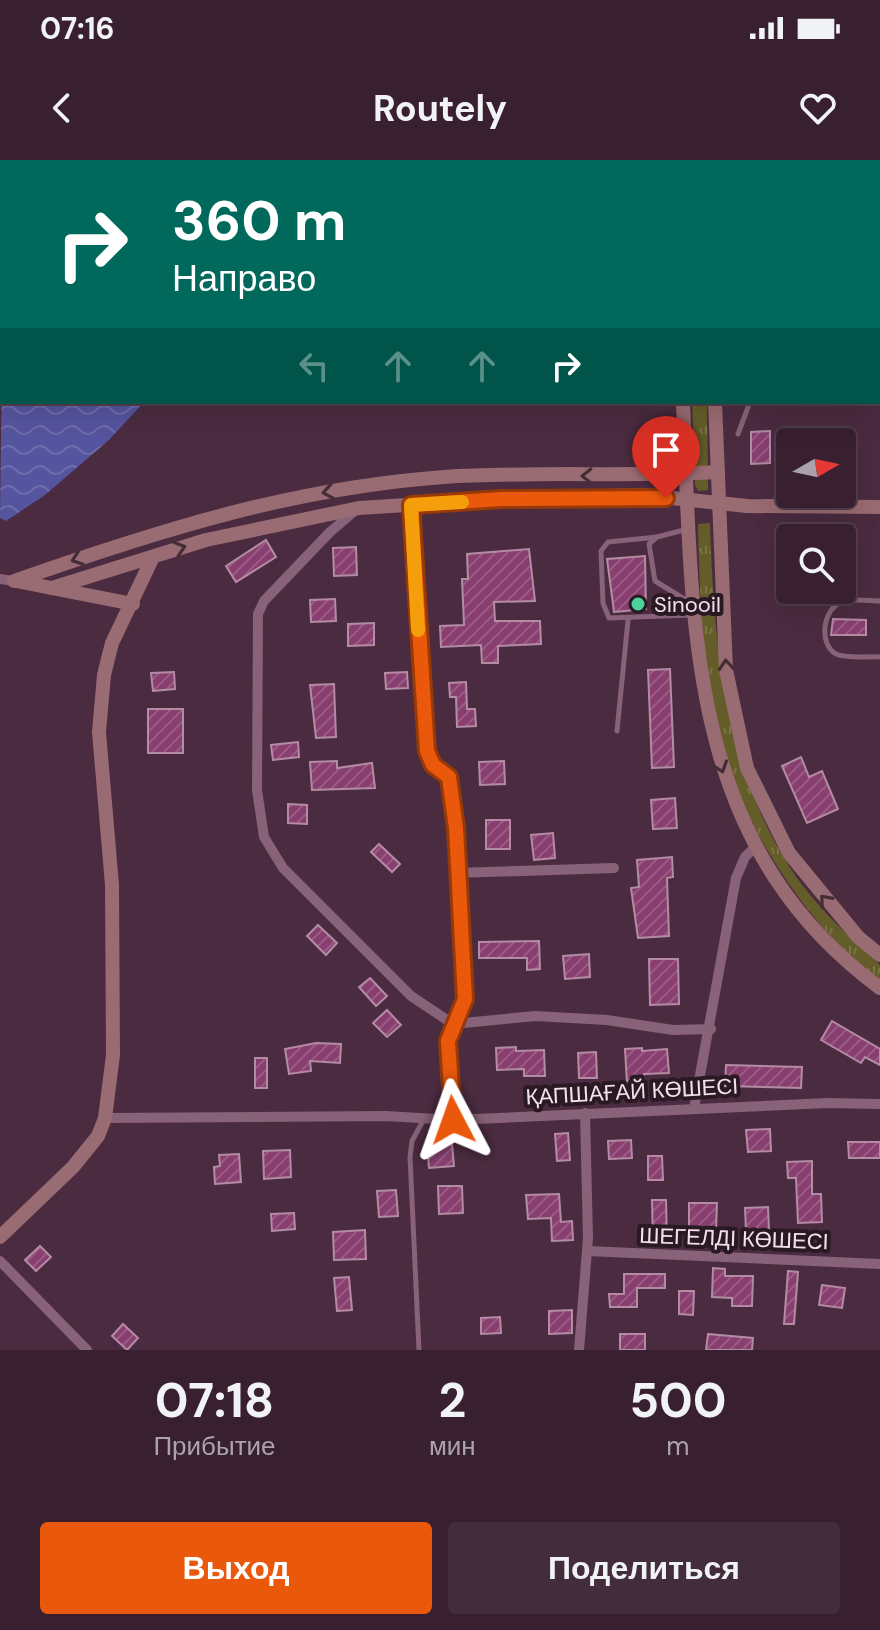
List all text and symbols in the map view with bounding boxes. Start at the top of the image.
text: 07:16 [40,9,115,48]
text: Routely [373,85,507,132]
icon: back [40,86,84,130]
icon: heart [796,86,840,130]
text: 360 m [172,184,347,257]
icon: right [40,192,144,296]
text: Направо [172,255,316,302]
icon: left [292,344,336,388]
icon: ahead [376,344,420,388]
icon: ahead [460,344,504,388]
icon: right [544,344,588,388]
pin [632,416,700,498]
icon: arrive [644,428,688,472]
north arrow [776,428,856,508]
map controls [776,428,856,604]
one-way arrow [580,467,593,485]
one-way arrow [321,482,335,499]
button: search [776,524,856,604]
one-way arrow [172,541,186,557]
one-way arrow [71,549,85,565]
place label: Sinooil [654,590,721,619]
marker: Sinooil [629,595,647,613]
one-way arrow [718,658,735,671]
one-way arrow [712,759,728,773]
one-way arrow [820,894,835,909]
street label: ҚАПШАҒАЙ КӨШЕСІ [525,1071,739,1112]
position arrow [411,1078,495,1162]
street label: ШЕГЕЛДІ КӨШЕСІ [639,1221,829,1256]
text: 07:18 [155,1369,274,1432]
text: 2 [439,1369,466,1432]
text: 500 [629,1369,727,1432]
text: Прибытие [153,1429,276,1463]
text: мин [429,1429,476,1463]
text: m [666,1429,689,1463]
button: Выход [40,1522,432,1614]
button: Поделиться [448,1522,840,1614]

